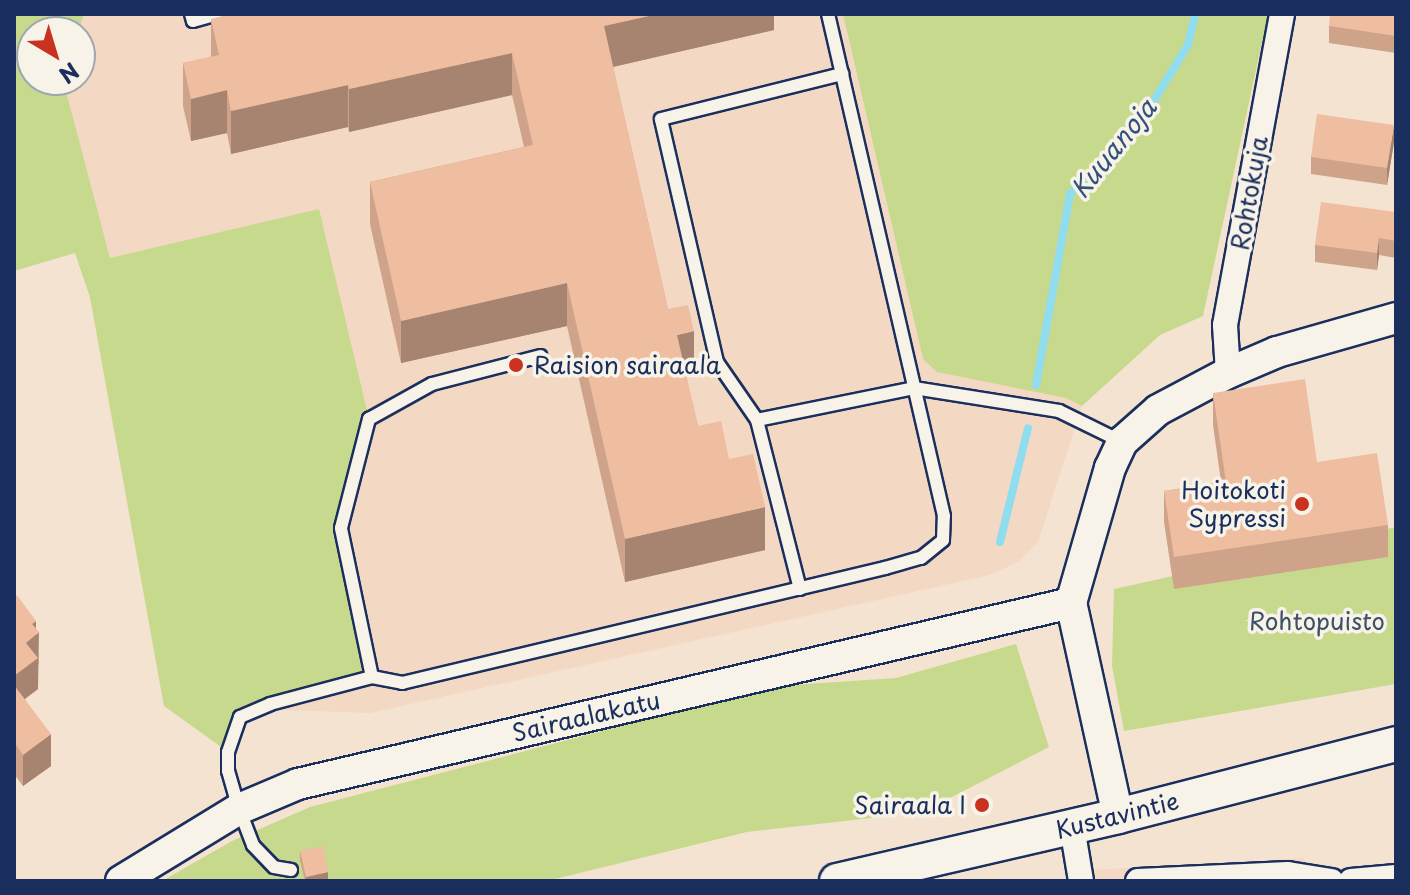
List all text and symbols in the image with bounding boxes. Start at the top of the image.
north arrow [16,16,96,96]
text: N [53,55,87,92]
water label: Kuuanoja [1064,92,1162,204]
street label: Rohtokuja [1225,134,1273,252]
place label: Raision sairaala [534,351,720,379]
marker: Raision sairaala [505,354,527,376]
place label: Hoitokoti Sypressi [1181,476,1286,532]
marker: Hoitokoti Sypressi [1293,495,1311,513]
park label: Rohtopuisto [1249,607,1385,635]
street label: Sairaalakatu [509,685,663,747]
street label: Kustavintie [1052,786,1182,844]
place label: Sairaala I [853,791,966,819]
marker: Sairaala I [973,796,991,814]

